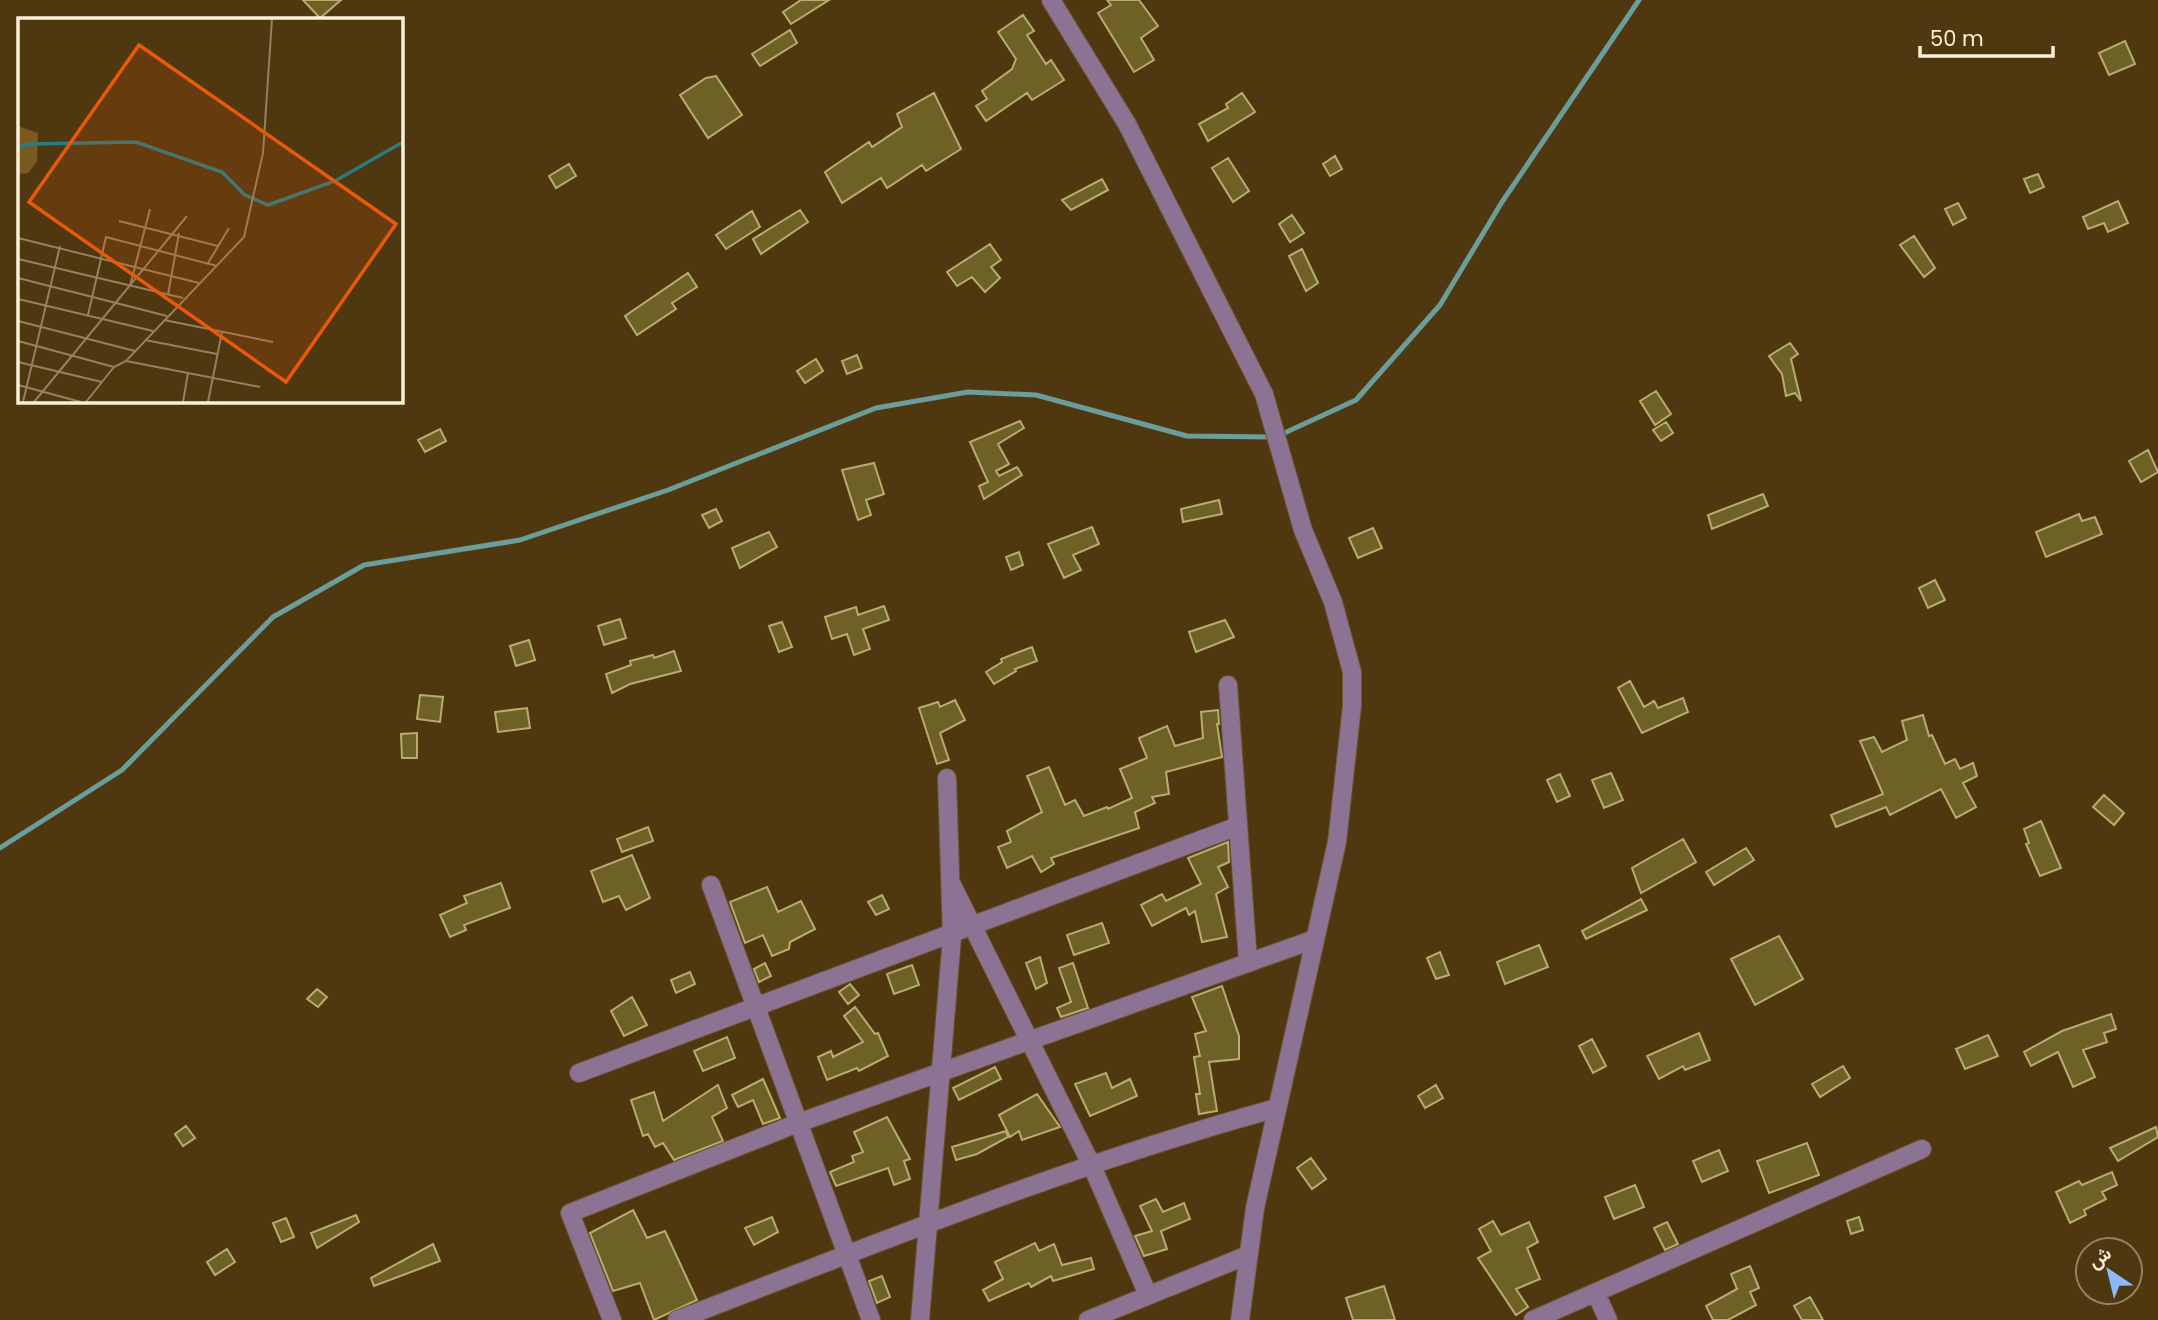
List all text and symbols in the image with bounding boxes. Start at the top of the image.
scale bar [1920,14,2053,58]
inset map [18,18,402,402]
text: 50 m [1930,24,1984,53]
north arrow [2074,1236,2144,1306]
text: ش [2082,1240,2117,1275]

